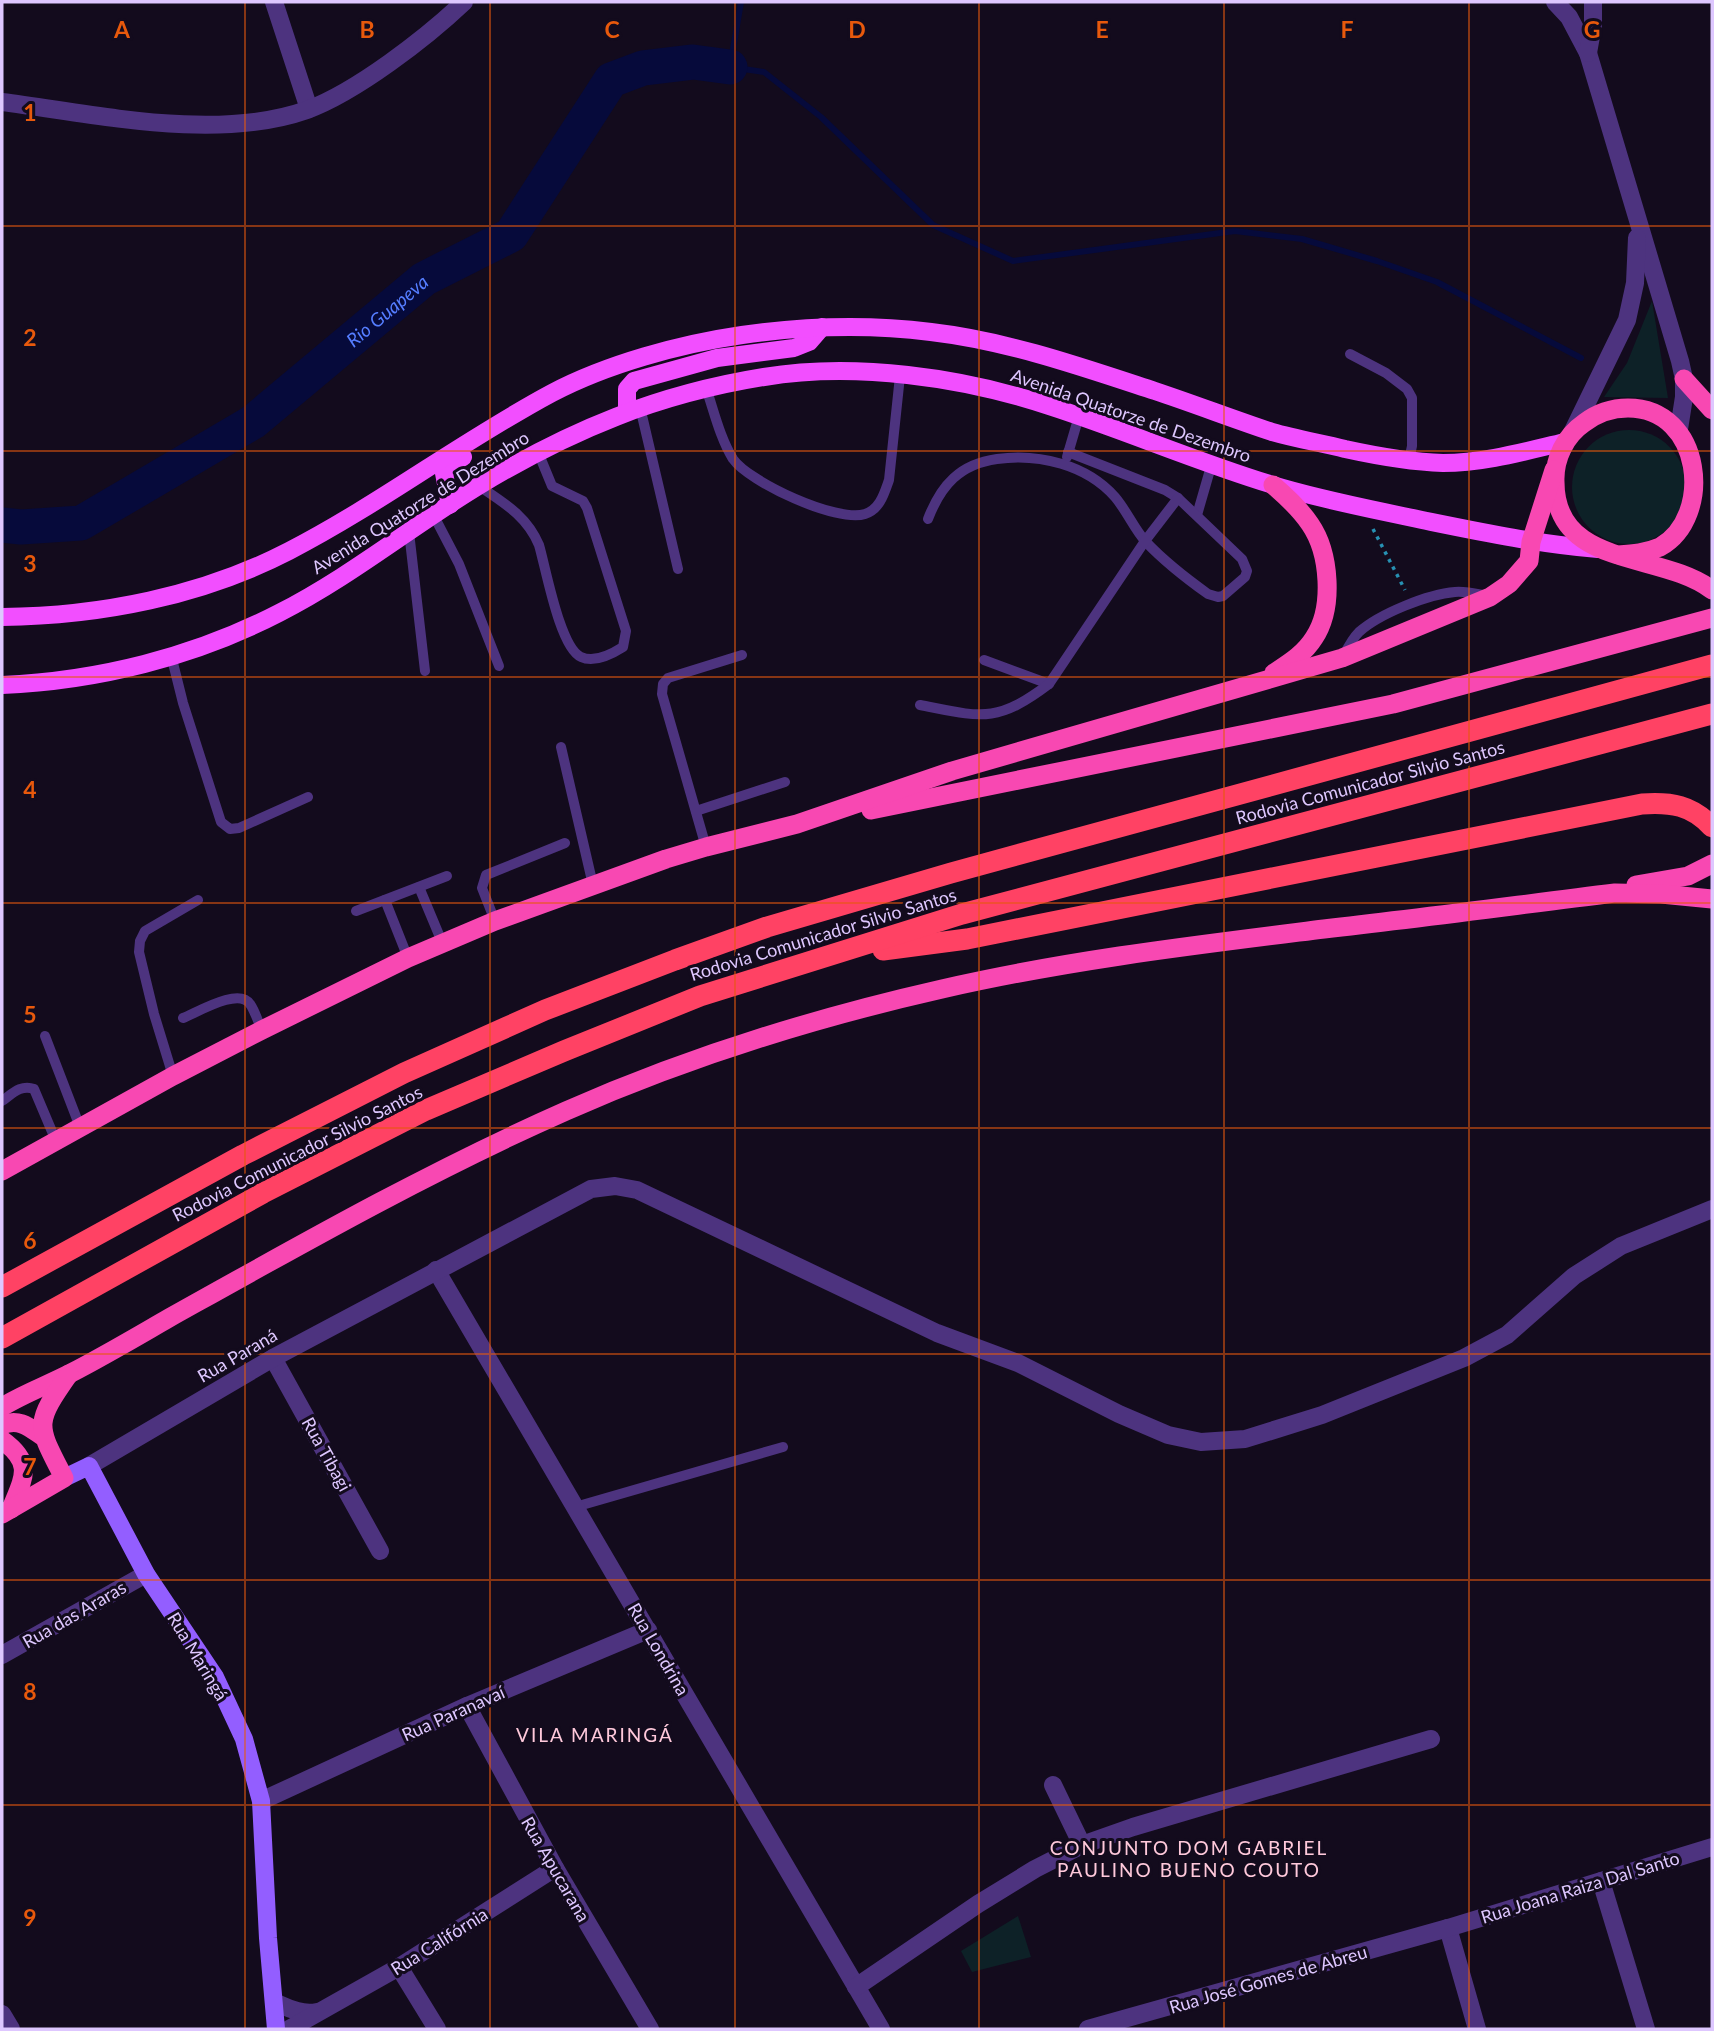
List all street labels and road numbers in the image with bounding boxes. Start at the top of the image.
street label: Avenida Quatorze de Dezembro [1008,364,1254,466]
street label: Avenida Quatorze de Dezembro [307,426,533,578]
street label: Rodovia Comunicador Silvio Santos [1233,735,1507,829]
street label: Rodovia Comunicador Silvio Santos [687,883,959,985]
street label: Rodovia Comunicador Silvio Santos [168,1080,426,1226]
street label: Rua Paraná [193,1323,281,1387]
street label: Rua Tibagi [298,1413,356,1495]
street label: Rua das Araras [18,1575,130,1653]
street label: Rua Londrina [624,1599,694,1699]
street label: Rua Maringá [163,1608,233,1704]
street label: Rua Paranavaí [398,1680,509,1746]
street label: Rua Apucarana [517,1812,595,1926]
street label: Rua Joana Raiza Dal Santo [1478,1846,1682,1928]
street label: Rua Califórnia [386,1902,492,1980]
street label: Rua José Gomes de Abreu [1166,1940,1370,2018]

